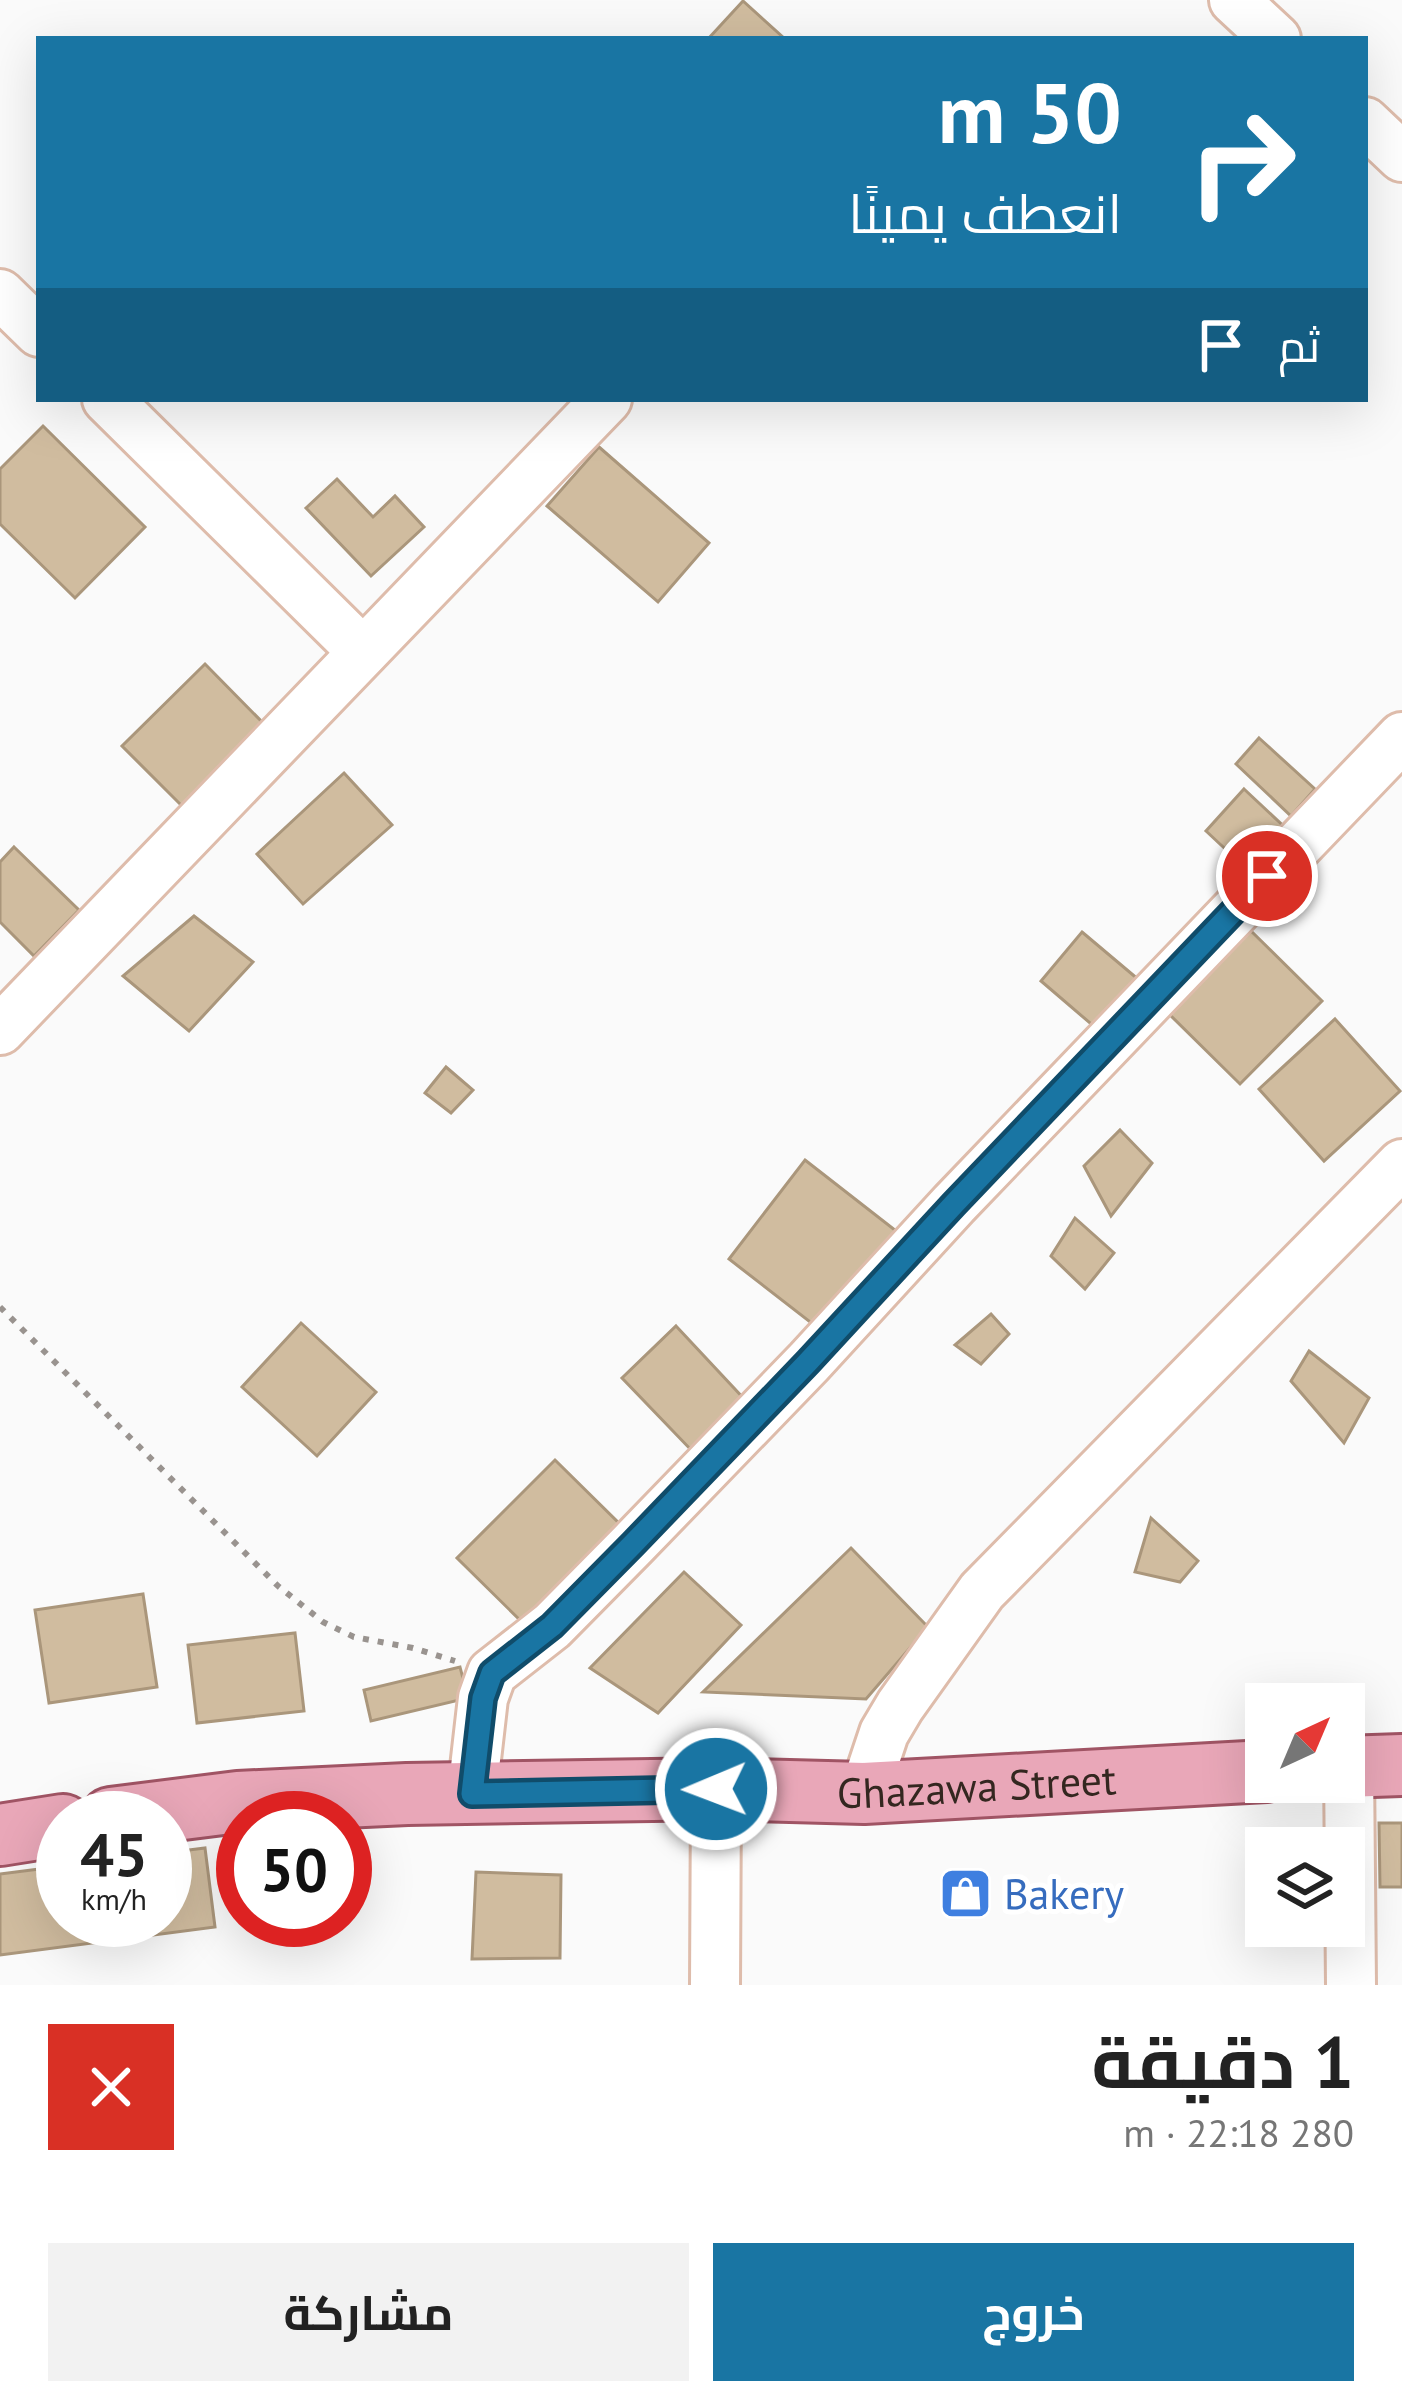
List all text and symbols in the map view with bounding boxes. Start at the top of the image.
text: 50 m [938,57,1122,166]
icon: right [1164,84,1320,240]
text: انعطف يمينًا [848,178,1122,248]
icon: arrive [1188,312,1254,378]
text: ثم [1278,316,1320,374]
pin [1216,825,1318,927]
icon: arrive [1234,843,1300,909]
north arrow [1245,1683,1365,1803]
map controls [1245,1683,1365,1947]
position arrow [653,1726,779,1852]
street label: Ghazawa Street [836,1751,1118,1820]
speed limit sign: 50 [216,1791,372,1947]
text: 45 [80,1815,148,1893]
button: layers [1245,1827,1365,1947]
shop icon: Bakery [937,1866,993,1922]
place label: Bakery [1004,1866,1125,1921]
text: km/h [81,1879,147,1918]
text: 1 دقيقة [1091,2015,1354,2108]
button: close [48,2024,174,2150]
text: 280 m · 22:18 [1123,2107,1354,2158]
button: مشاركة [48,2243,689,2381]
button: خروج [713,2243,1354,2381]

